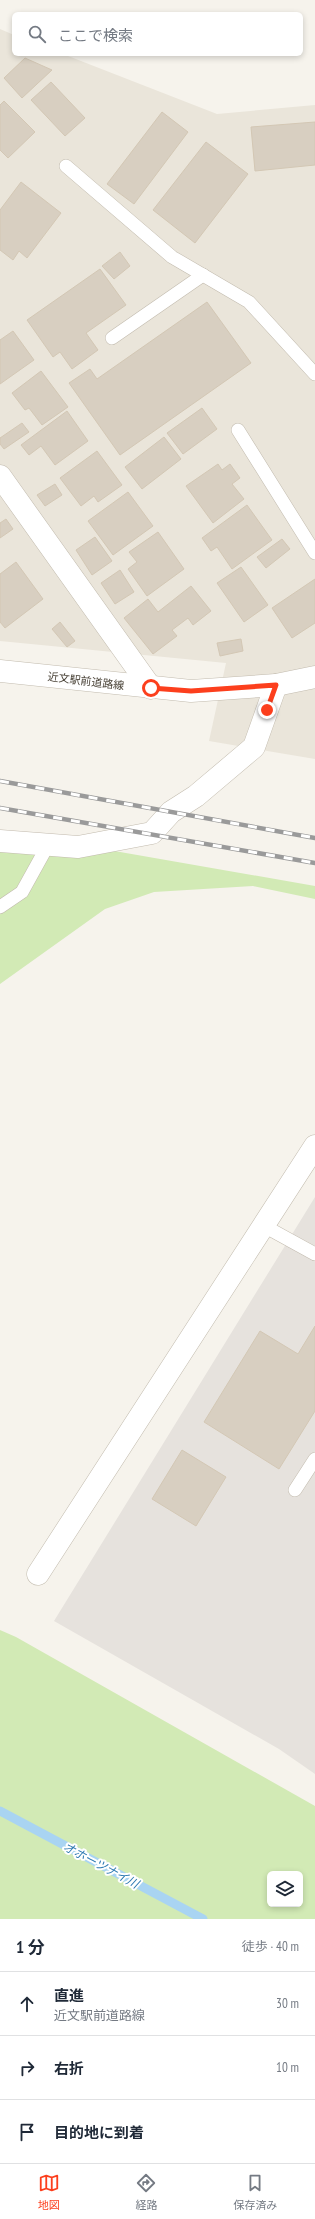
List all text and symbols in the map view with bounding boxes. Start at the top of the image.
search box [12,12,303,56]
icon: search [26,23,48,45]
text: ここで検索 [58,26,133,45]
street label: 近文駅前道路線 [47,669,125,693]
route start [142,679,160,697]
route end [258,701,276,719]
water label: オホーツナイ川 [60,1839,143,1892]
map controls [267,1871,303,1907]
button: layers [267,1871,303,1907]
text: 1 分 [16,1936,45,1958]
text: 徒歩 · 40 m [242,1938,299,1955]
text: 直進 [54,1986,84,2005]
icon: ahead [16,1993,38,2015]
text: 30 m [276,1995,299,2012]
text: 近文駅前道路線 [54,2007,145,2024]
icon: right [16,2057,38,2079]
text: 右折 [54,2059,84,2078]
text: 10 m [276,2059,299,2076]
icon: arrive [16,2121,38,2143]
text: 目的地に到着 [54,2123,144,2142]
tab: 地図 [38,2172,60,2212]
tab: 経路 [135,2172,157,2212]
tab: 保存済み [233,2172,277,2212]

